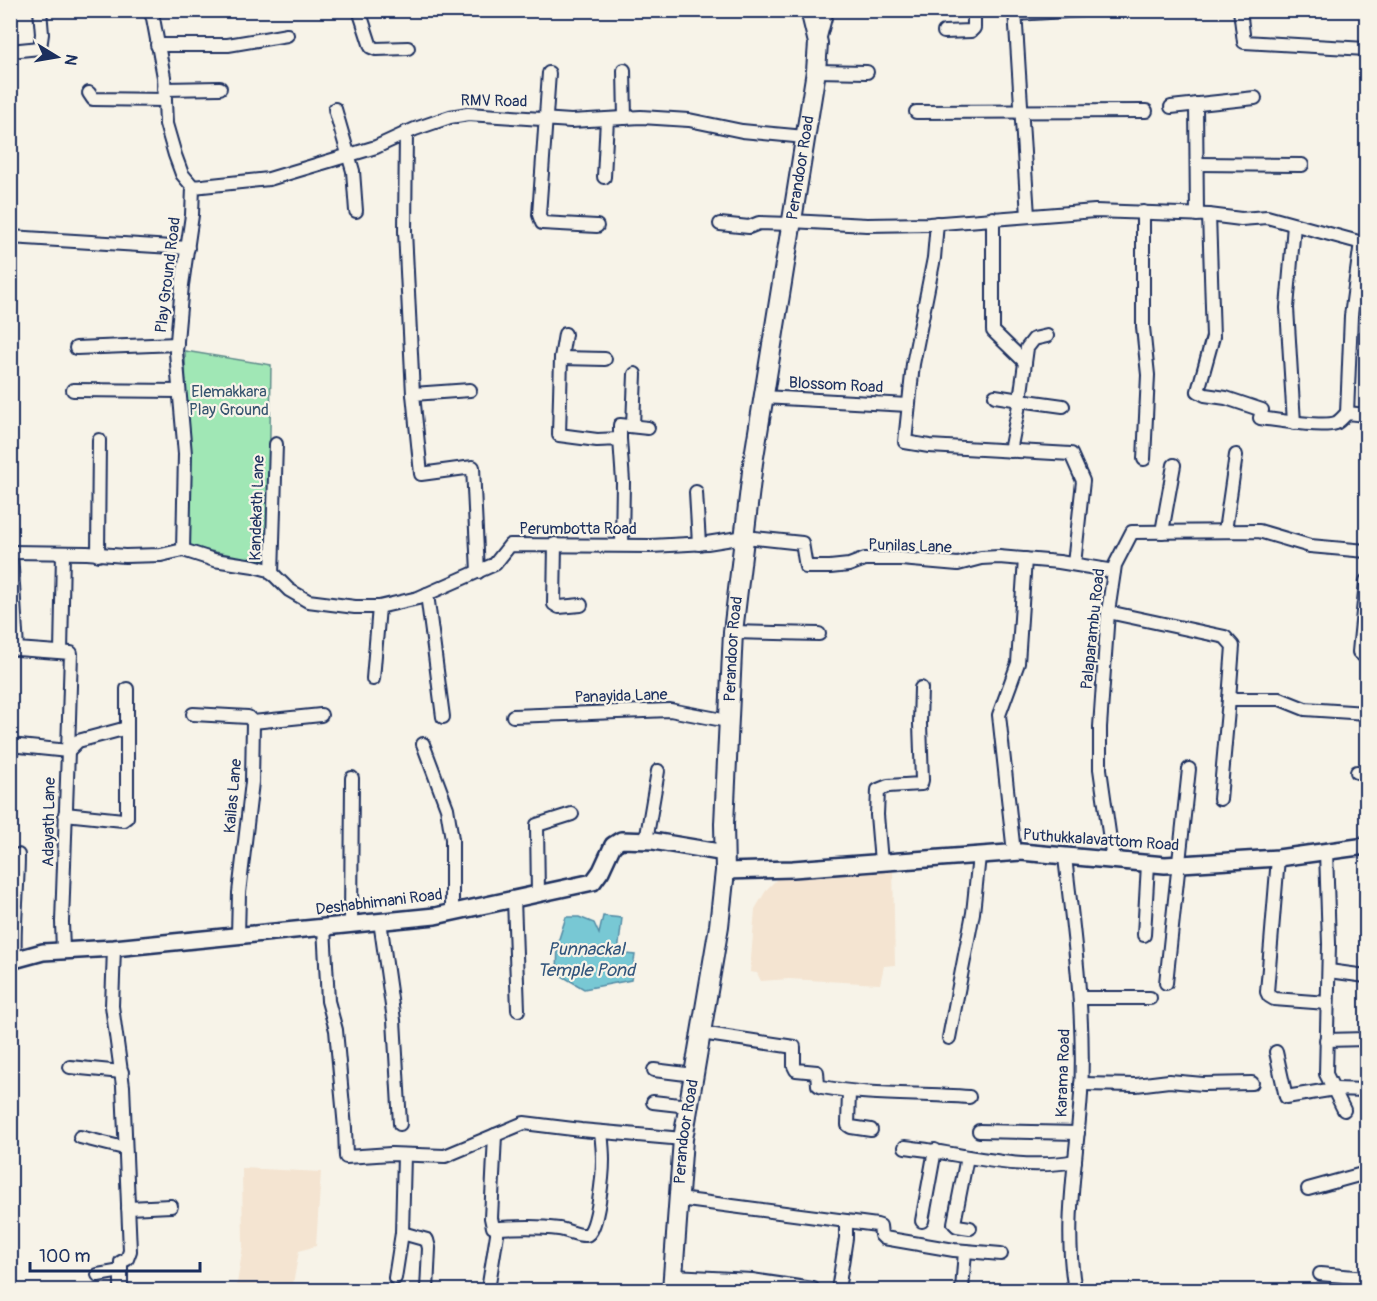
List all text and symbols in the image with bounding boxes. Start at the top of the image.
north arrow [27,27,87,87]
text: N [60,52,82,67]
street label: RMV Road [460,90,528,112]
street label: Perandoor Road [782,114,819,222]
street label: Play Ground Road [151,216,185,334]
street label: Blossom Road [788,373,884,397]
park label: Elemakkara Play Ground [189,382,269,420]
street label: Kandekath Lane [245,455,269,561]
street label: Perumbotta Road [519,519,637,539]
street label: Punilas Lane [868,535,952,557]
street label: Palaparambu Road [1077,567,1109,691]
street label: Perandoor Road [720,595,747,702]
street label: Panayida Lane [574,684,668,708]
street label: Kailas Lane [220,758,246,834]
street label: Adayath Lane [38,777,60,867]
street label: Puthukkalavattom Road [1022,825,1180,855]
street label: Deshabhimani Road [314,884,444,920]
water label: Punnackal Temple Pond [537,938,637,982]
street label: Karama Road [1051,1028,1075,1118]
street label: Perandoor Road [670,1078,703,1185]
scale bar [30,1235,200,1273]
text: 100 m [39,1245,91,1268]

